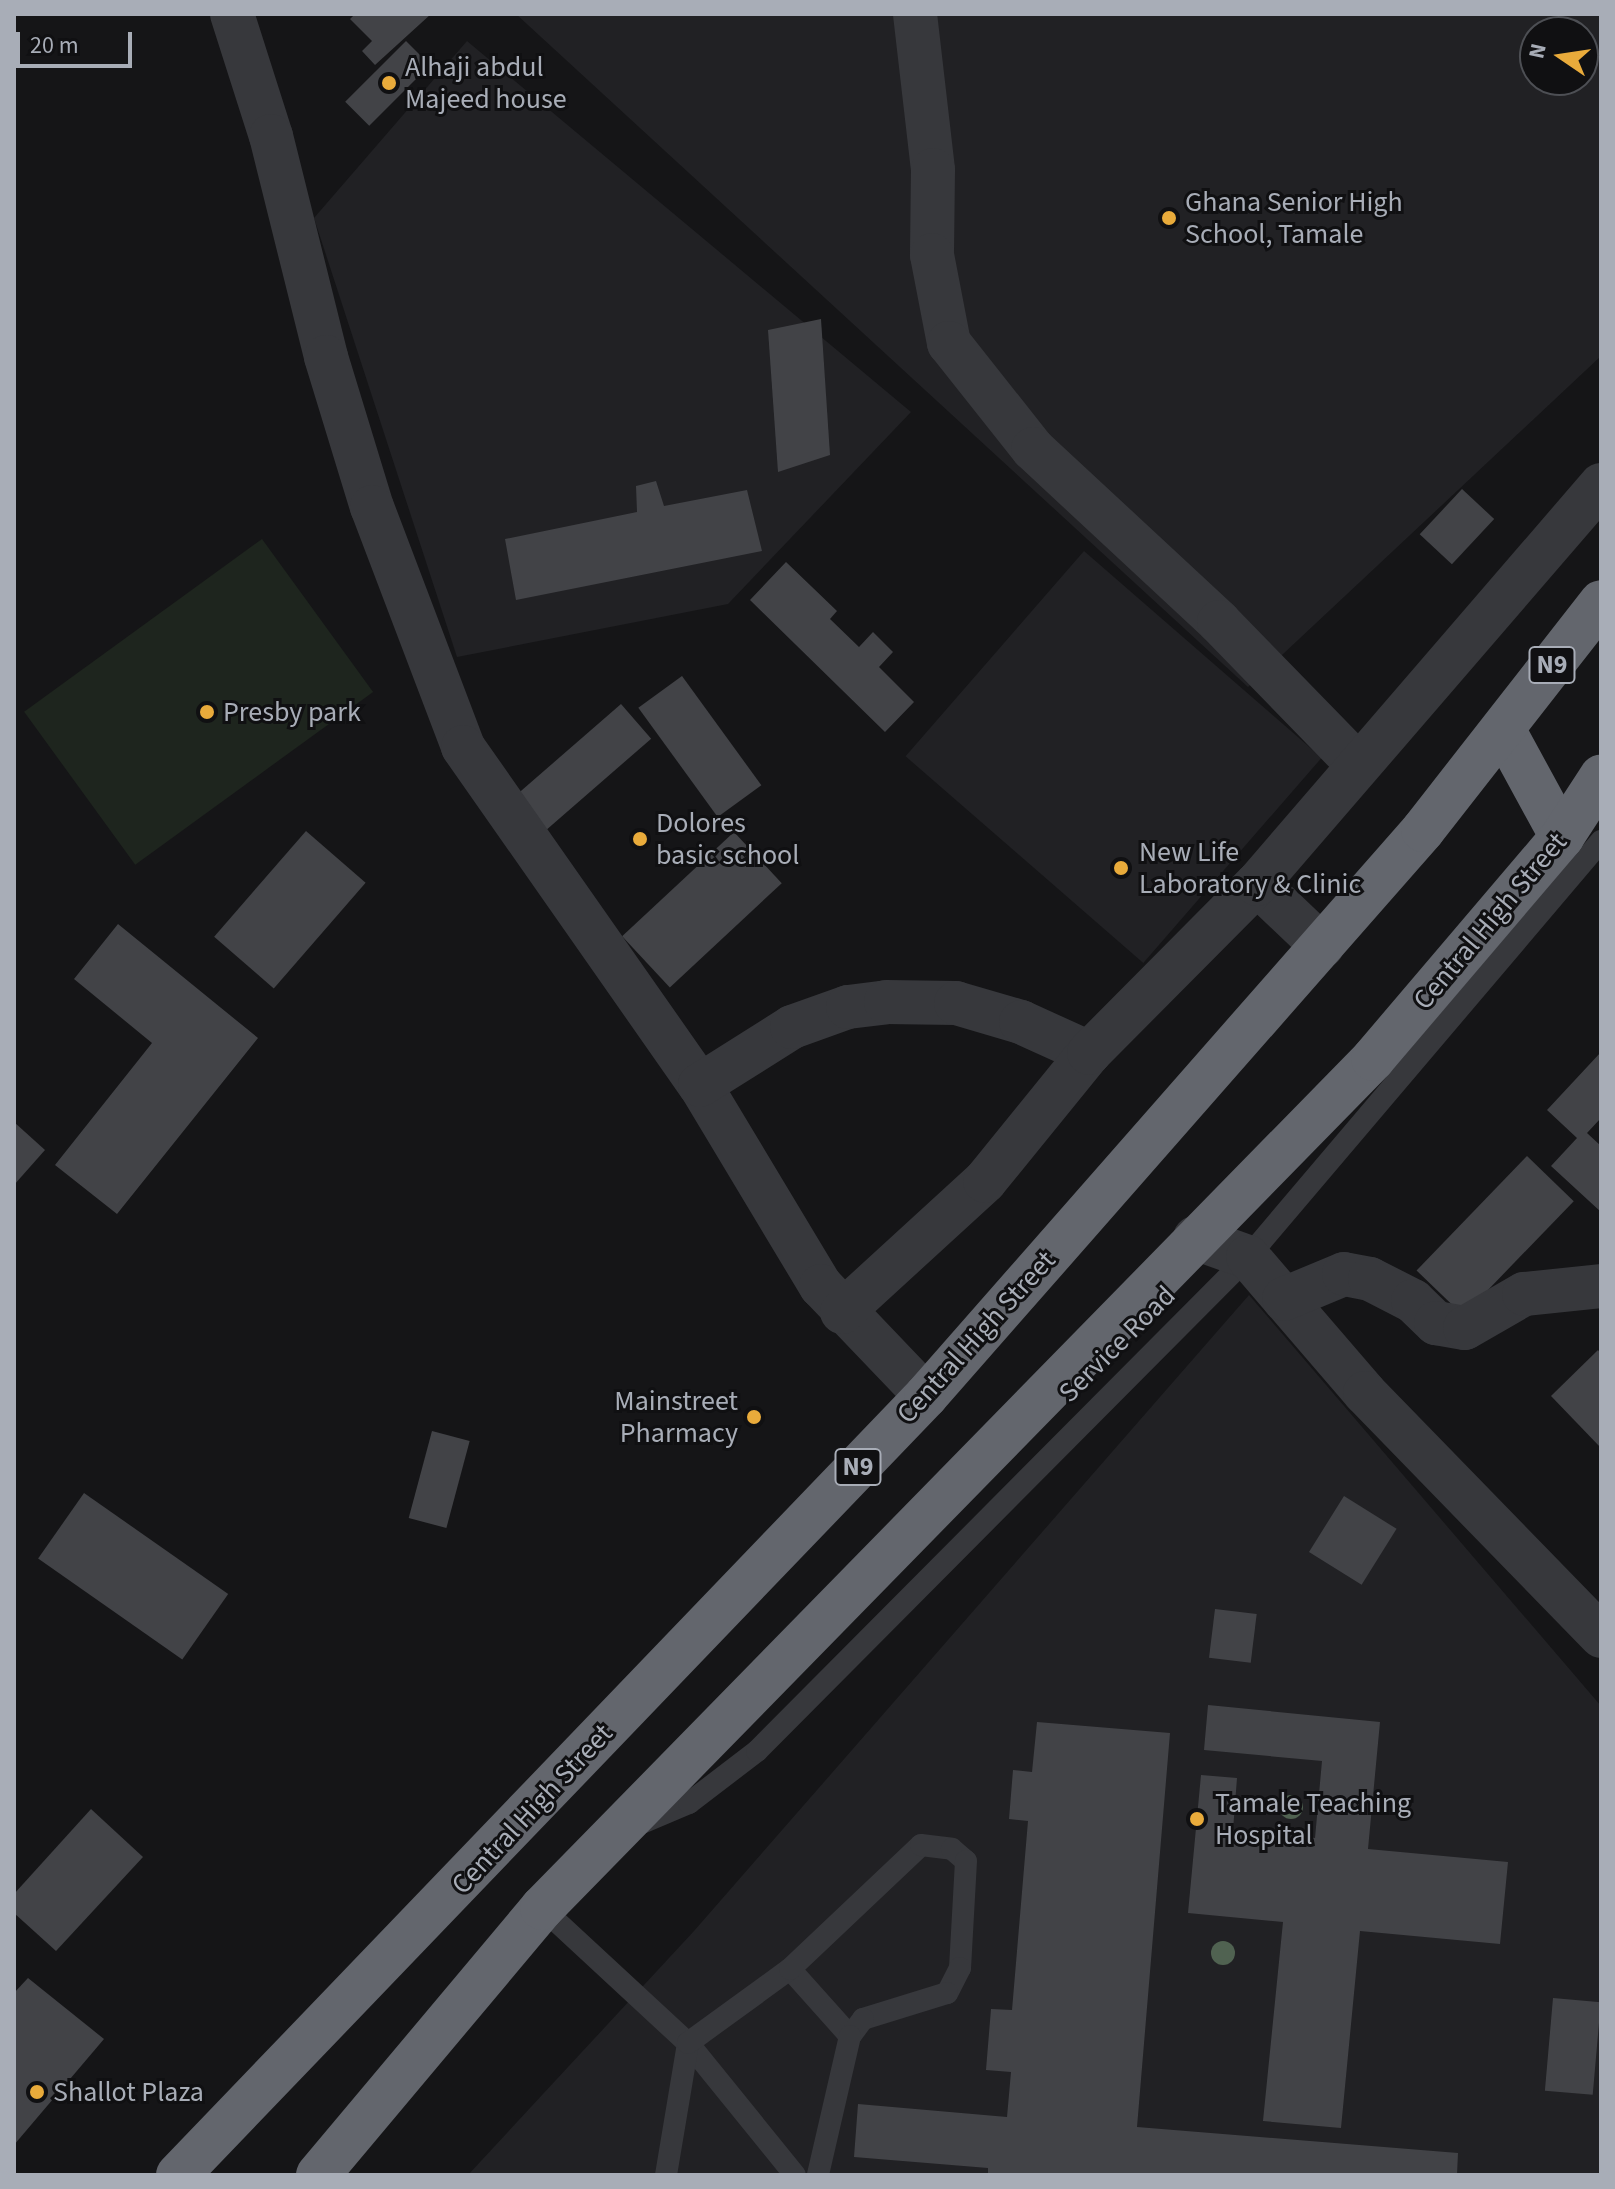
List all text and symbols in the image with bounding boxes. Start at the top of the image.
scale bar [20,16,136,66]
north arrow [1519,16,1599,96]
text: 20 m [30,28,79,63]
text: N [1520,40,1555,62]
place label: Alhaji abdul Majeed house [405,50,567,116]
marker: Alhaji abdul Majeed house [380,74,398,92]
place label: Ghana Senior High School, Tamale [1185,185,1403,251]
marker: Ghana Senior High School, Tamale [1160,209,1178,227]
road number: N9 [1528,643,1576,687]
place label: Presby park [223,695,361,729]
marker: Presby park [198,703,216,721]
place label: Dolores basic school [656,806,799,872]
street label: Central High Street [1406,826,1574,1016]
marker: Dolores basic school [631,830,649,848]
place label: New Life Laboratory & Clinic [1139,835,1361,901]
marker: New Life Laboratory & Clinic [1110,857,1132,879]
street label: Central High Street [890,1244,1062,1430]
street label: Service Road [1052,1279,1182,1409]
place label: Mainstreet Pharmacy [614,1384,738,1450]
marker: Mainstreet Pharmacy [745,1408,763,1426]
road number: N9 [834,1445,882,1489]
street label: Central High Street [444,1717,620,1901]
place label: Tamale Teaching Hospital [1215,1786,1411,1852]
marker: Tamale Teaching Hospital [1186,1808,1208,1830]
place label: Shallot Plaza [53,2075,204,2109]
marker: Shallot Plaza [28,2083,46,2101]

